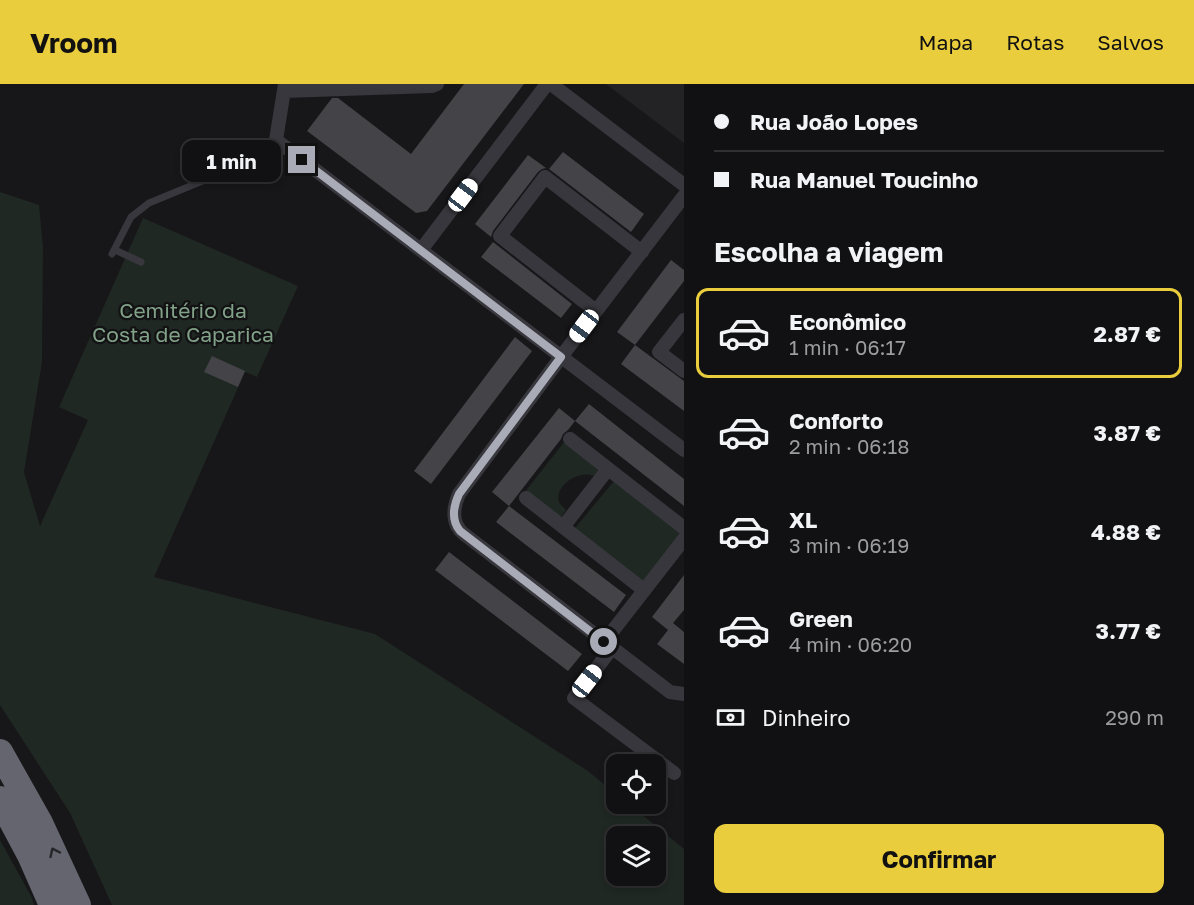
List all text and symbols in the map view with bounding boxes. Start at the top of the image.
text: Vroom [30,26,118,59]
text: Mapa [919,29,973,55]
text: Rotas [1006,29,1064,55]
text: Salvos [1097,29,1164,55]
text: Rua João Lopes [750,108,918,135]
callout: 1 min [182,139,281,181]
route end [288,146,315,173]
text: 1 min [206,149,257,173]
text: Rua Manuel Toucinho [750,166,978,193]
car [445,175,481,215]
text: Escolha a viagem [714,236,943,268]
park label: Cemitério da Costa de Caparica [92,297,274,347]
car [566,306,602,346]
icon: car [717,306,771,360]
text: Econômico [789,308,906,335]
text: 2.87 € [1093,320,1161,347]
text: 1 min · 06:17 [789,335,906,359]
icon: car [717,405,771,459]
text: Conforto [789,407,883,434]
text: 3.87 € [1093,419,1161,446]
text: 2 min · 06:18 [789,434,909,458]
icon: car [717,504,771,558]
text: XL [789,506,817,533]
text: 4.88 € [1091,518,1161,545]
text: 3 min · 06:19 [789,533,909,557]
icon: car [717,603,771,657]
text: Green [789,605,853,632]
text: 3.77 € [1096,617,1161,644]
route start [590,628,617,655]
text: 4 min · 06:20 [789,632,912,656]
car [569,661,605,701]
icon: cash [714,701,747,734]
text: Dinheiro [762,704,851,731]
text: 290 m [1105,705,1164,729]
map controls [606,754,666,886]
button: locate [606,754,666,814]
button: Confirmar [714,824,1164,893]
button: layers [606,826,666,886]
one-way arrow [49,847,61,858]

